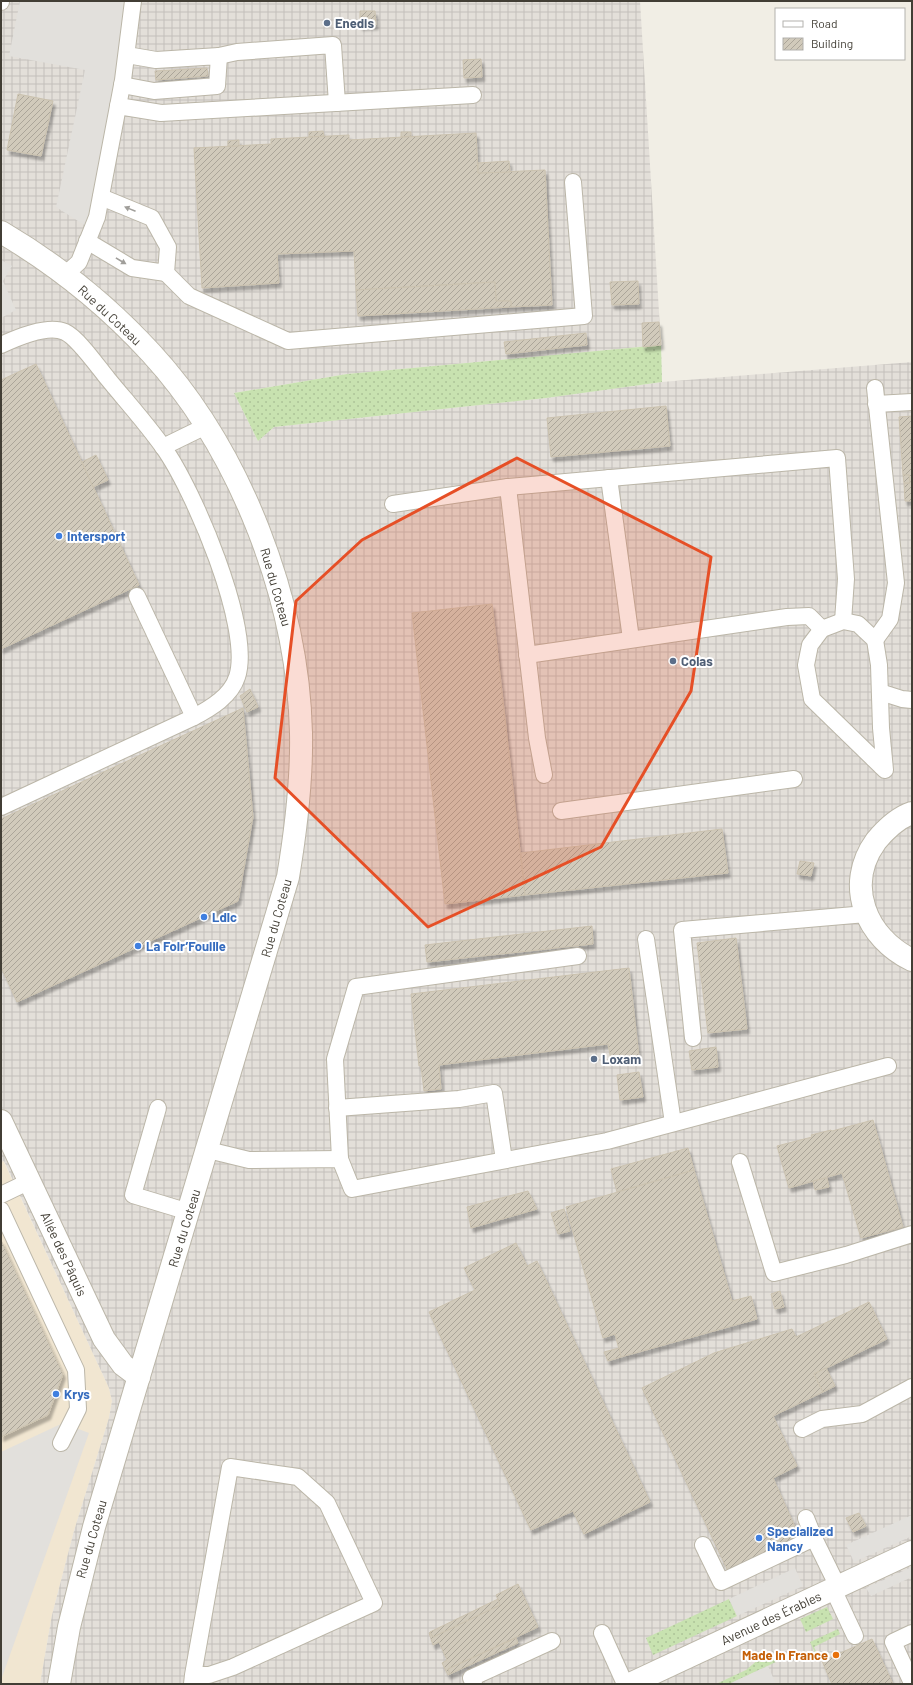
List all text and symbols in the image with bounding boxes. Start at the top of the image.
legend [775,8,905,60]
place label: Enedis [335,15,374,31]
text: Road [811,16,838,30]
marker: Enedis [322,18,332,28]
text: Building [811,36,853,50]
one-way arrow [125,206,136,212]
one-way arrow [116,257,126,265]
street label: Rue du Coteau [75,282,145,348]
place label: Intersport [67,528,126,544]
marker: Intersport [54,531,64,541]
street label: Rue du Coteau [257,546,295,628]
place label: Colas [681,653,713,669]
marker: Colas [668,656,678,666]
street label: Rue du Coteau [257,877,295,959]
place label: Ldlc [212,909,237,925]
marker: Ldlc [199,912,209,922]
place label: La Foir’Fouille [146,938,226,954]
marker: La Foir’Fouille [133,941,143,951]
place label: Loxam [602,1051,641,1067]
marker: Loxam [589,1054,599,1064]
street label: Rue du Coteau [165,1187,203,1269]
street label: Allée des Pâquis [38,1209,90,1299]
place label: Krys [64,1386,90,1402]
marker: Krys [51,1389,61,1399]
street label: Rue du Coteau [72,1498,110,1580]
place label: Specialized Nancy [767,1523,833,1554]
marker: Specialized Nancy [754,1533,764,1543]
street label: Avenue des Érables [718,1588,824,1648]
place label: Made in France [742,1647,828,1663]
marker: Made in France [831,1650,841,1660]

